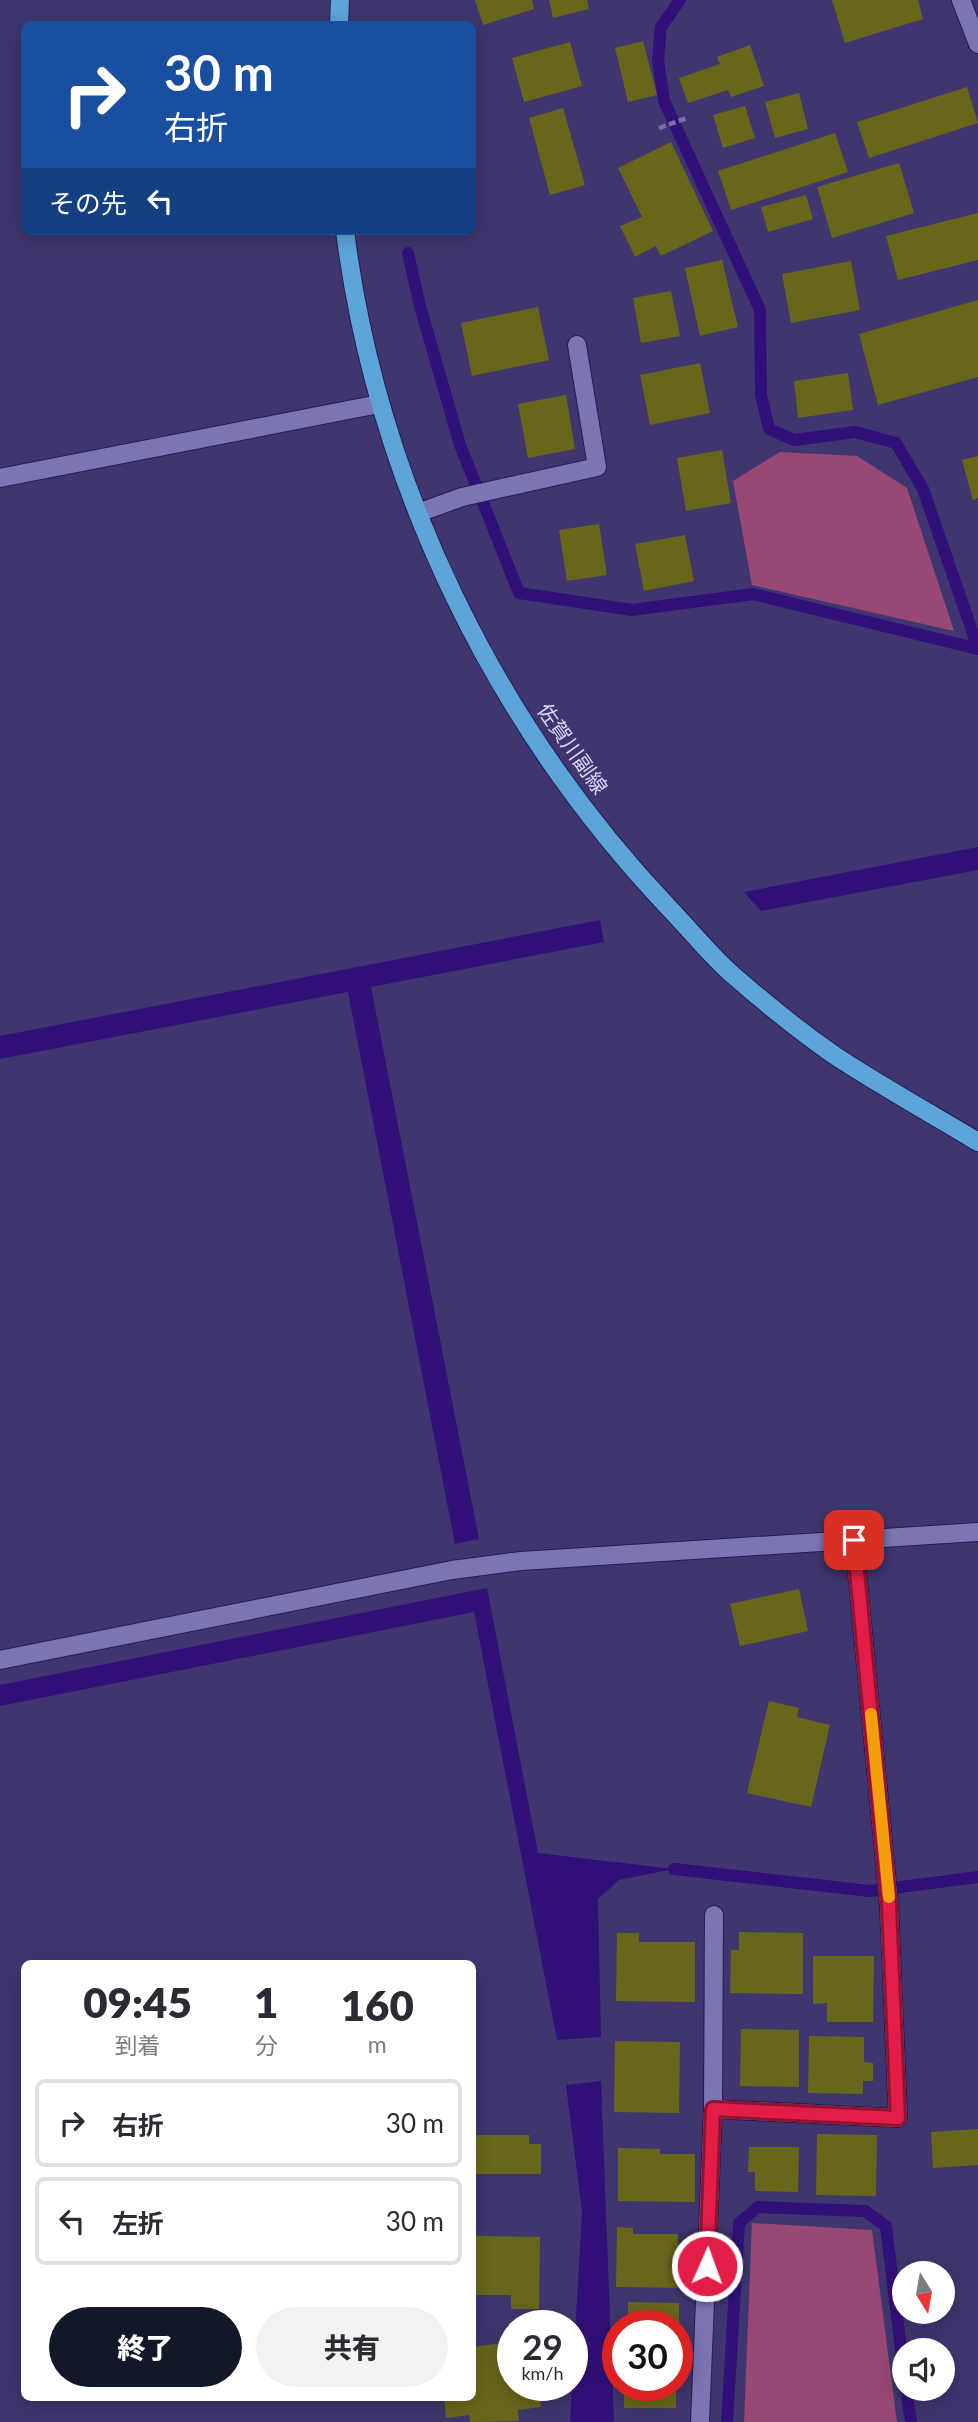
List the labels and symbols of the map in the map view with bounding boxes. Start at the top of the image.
street label: 佐賀川副線 [533,698,614,798]
pin [824,1510,884,1570]
position arrow [670,2229,744,2303]
north arrow [892,2261,956,2324]
speed limit sign: 30 [602,2310,693,2401]

